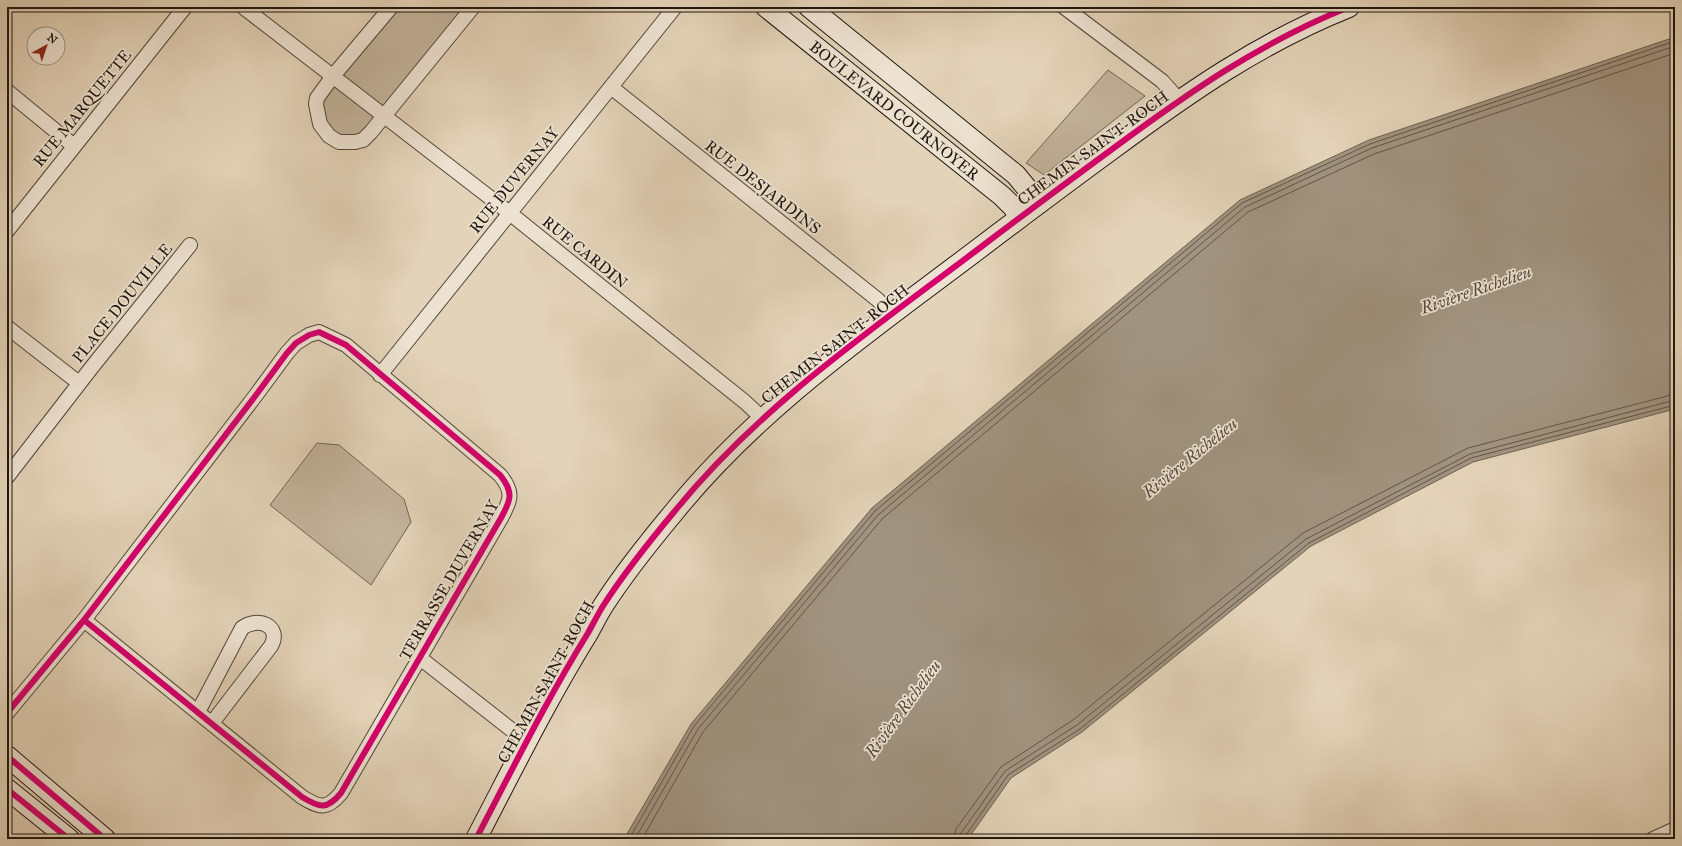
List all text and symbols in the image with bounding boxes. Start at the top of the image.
north arrow [26,26,66,66]
text: N [44,31,60,47]
street label: BOULEVARD COURNOYER [806,37,984,184]
street label: RUE MARQUETTE [29,46,135,170]
street label: CHEMIN SAINT-ROCH [1014,87,1172,209]
street label: RUE DUVERNAY [465,122,563,237]
street label: RUE DESJARDINS [701,136,825,239]
street label: RUE CARDIN [539,212,632,292]
street label: PLACE DOUVILLE [68,240,176,366]
water label: Rivière Richelieu [1417,261,1534,319]
street label: CHEMIN SAINT-ROCH [757,280,913,408]
water label: Rivière Richelieu [1138,413,1242,503]
street label: TERRASSE DUVERNAY [395,496,503,664]
street label: CHEMIN SAINT-ROCH [493,598,599,766]
water label: Rivière Richelieu [860,656,946,763]

